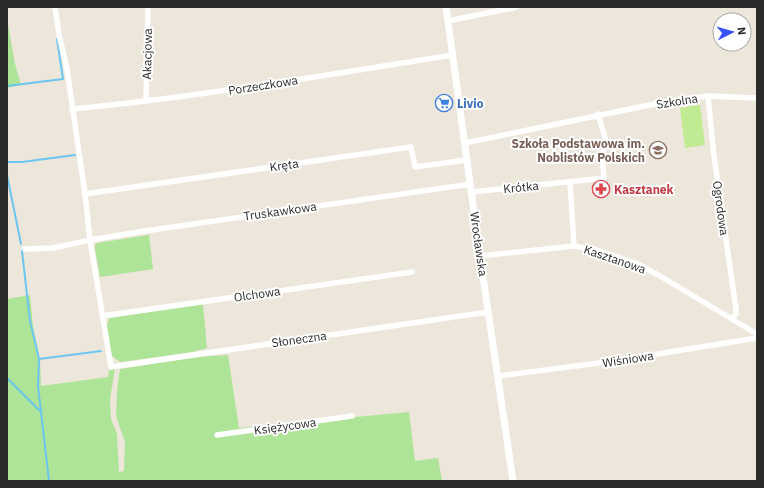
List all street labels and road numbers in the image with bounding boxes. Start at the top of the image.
street label: Akacjowa [139,27,155,80]
street label: Porzeczkowa [227,72,299,98]
street label: Szkolna [655,90,699,112]
street label: Kręta [269,155,300,174]
street label: Krótka [503,178,540,196]
street label: Ogrodowa [710,180,732,237]
street label: Truskawkowa [243,198,318,224]
street label: Wrocławska [467,211,491,278]
street label: Kasztanowa [582,241,649,277]
street label: Olchowa [233,283,282,305]
street label: Słoneczna [271,328,328,350]
street label: Wiśniowa [601,347,655,370]
street label: Księżycowa [253,414,318,438]

